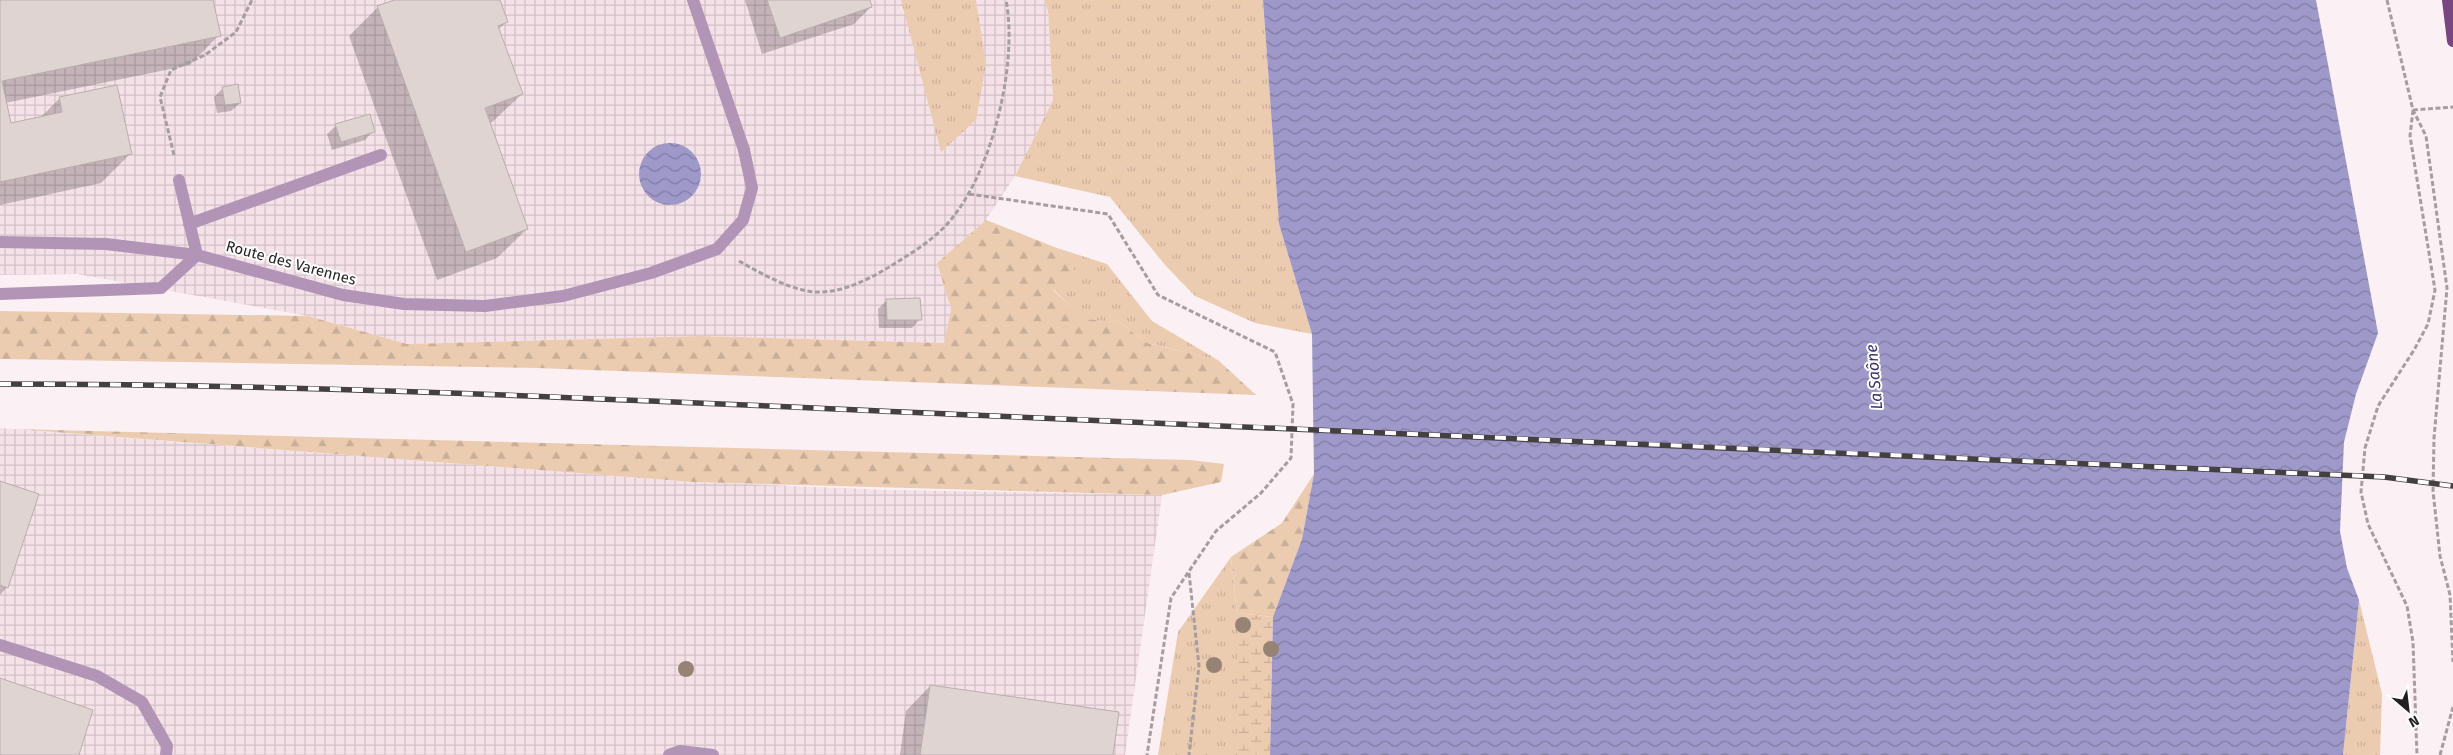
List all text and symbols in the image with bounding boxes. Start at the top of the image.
street label: Route des Varennes [224,237,358,289]
water label: La Saône [1862,344,1886,410]
north arrow [2383,685,2433,735]
text: N [2406,711,2422,731]

